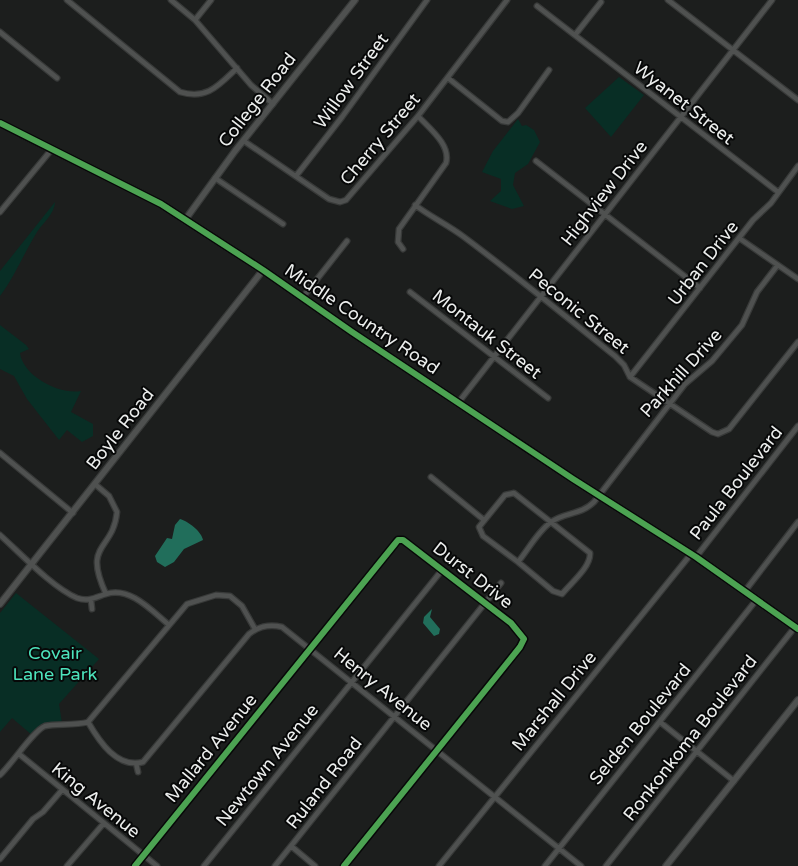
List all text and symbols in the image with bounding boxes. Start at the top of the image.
street label: Willow Street [309,29,393,133]
street label: College Road [213,48,301,152]
street label: Wyanet Street [629,57,739,149]
street label: Cherry Street [335,88,425,189]
street label: Highview Drive [556,136,652,250]
street label: Urban Drive [663,216,743,310]
street label: Middle Country Road [280,259,444,379]
street label: Peconic Street [524,264,634,359]
street label: Montauk Street [428,284,546,384]
street label: Parkhill Drive [635,324,727,422]
street label: Boyle Road [81,384,159,474]
street label: Paula Boulevard [685,422,787,544]
street label: Durst Drive [429,537,517,613]
park label: Covair Lane Park [13,642,98,685]
street label: Henry Avenue [329,643,437,735]
street label: Marshall Drive [507,647,601,755]
street label: Ronkonkoma Boulevard [618,651,762,825]
street label: Selden Boulevard [584,659,696,789]
street label: Mallard Avenue [160,689,262,807]
street label: Newtown Avenue [211,699,323,831]
street label: Ruland Road [281,733,367,833]
street label: King Avenue [47,757,145,843]

